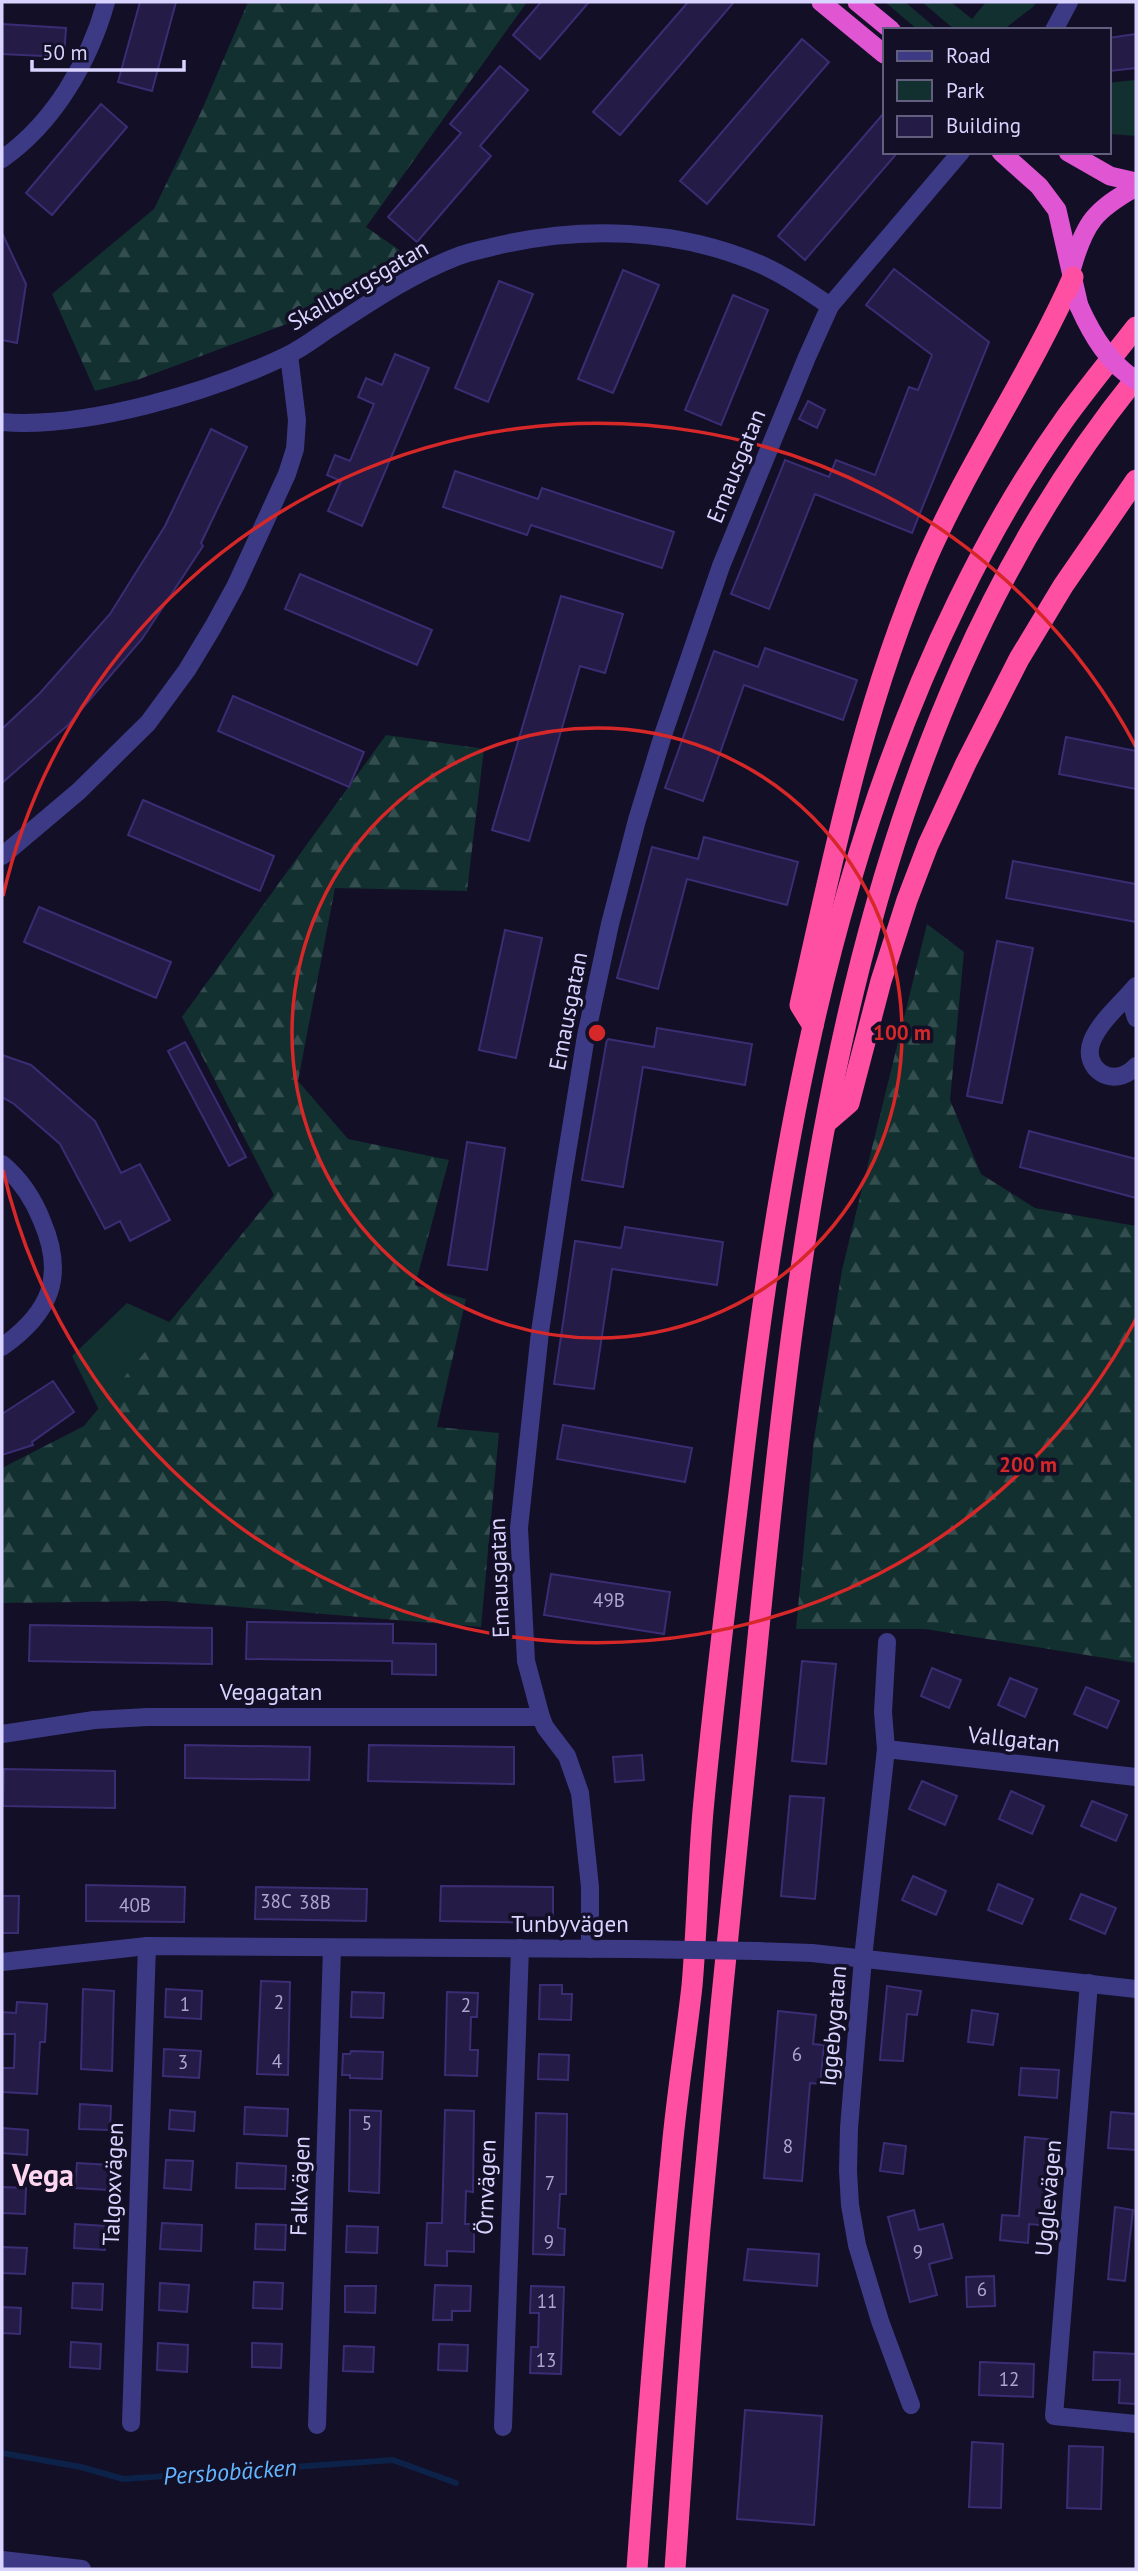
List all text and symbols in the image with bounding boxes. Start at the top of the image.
scale bar [32,28,184,72]
legend [883,28,1110,154]
text: 50 m [42,39,88,66]
text: Road [946,42,990,69]
text: Park [946,77,985,104]
text: Building [946,112,1021,139]
street label: Skallbergsgatan [282,233,433,337]
street label: Emausgatan [700,405,771,527]
street label: Emausgatan [542,949,593,1073]
text: 100 m [873,1019,931,1046]
centre of rings [585,1021,609,1045]
text: 200 m [999,1451,1057,1478]
street label: Emausgatan [482,1518,515,1639]
house number: 49B [593,1588,625,1612]
street label: Vegagatan [219,1677,322,1706]
street label: Vallgatan [966,1719,1061,1758]
house number: 38C [260,1889,292,1913]
house number: 38B [299,1890,331,1914]
house number: 40B [119,1893,151,1917]
street label: Tunbyvägen [511,1909,629,1938]
street label: Iggebygatan [813,1964,852,2088]
house number: 2 [274,1990,284,2014]
house number: 1 [180,1992,190,2016]
house number: 2 [461,1993,471,2017]
house number: 6 [792,2042,802,2066]
house number: 4 [272,2049,282,2073]
house number: 3 [178,2050,188,2074]
house number: 5 [362,2111,372,2135]
street label: Talgoxvägen [96,2122,129,2246]
house number: 8 [783,2134,793,2158]
street label: Falkvägen [283,2136,316,2236]
street label: Örnvägen [469,2139,502,2235]
street label: Ugglevägen [1028,2139,1067,2257]
district label: Vega [11,2155,74,2194]
house number: 7 [545,2171,555,2195]
house number: 9 [544,2230,554,2254]
house number: 9 [913,2240,923,2264]
house number: 6 [977,2277,987,2301]
house number: 11 [537,2289,557,2313]
house number: 13 [536,2348,556,2372]
house number: 12 [999,2367,1019,2391]
water label: Persbobäcken [162,2451,298,2492]

